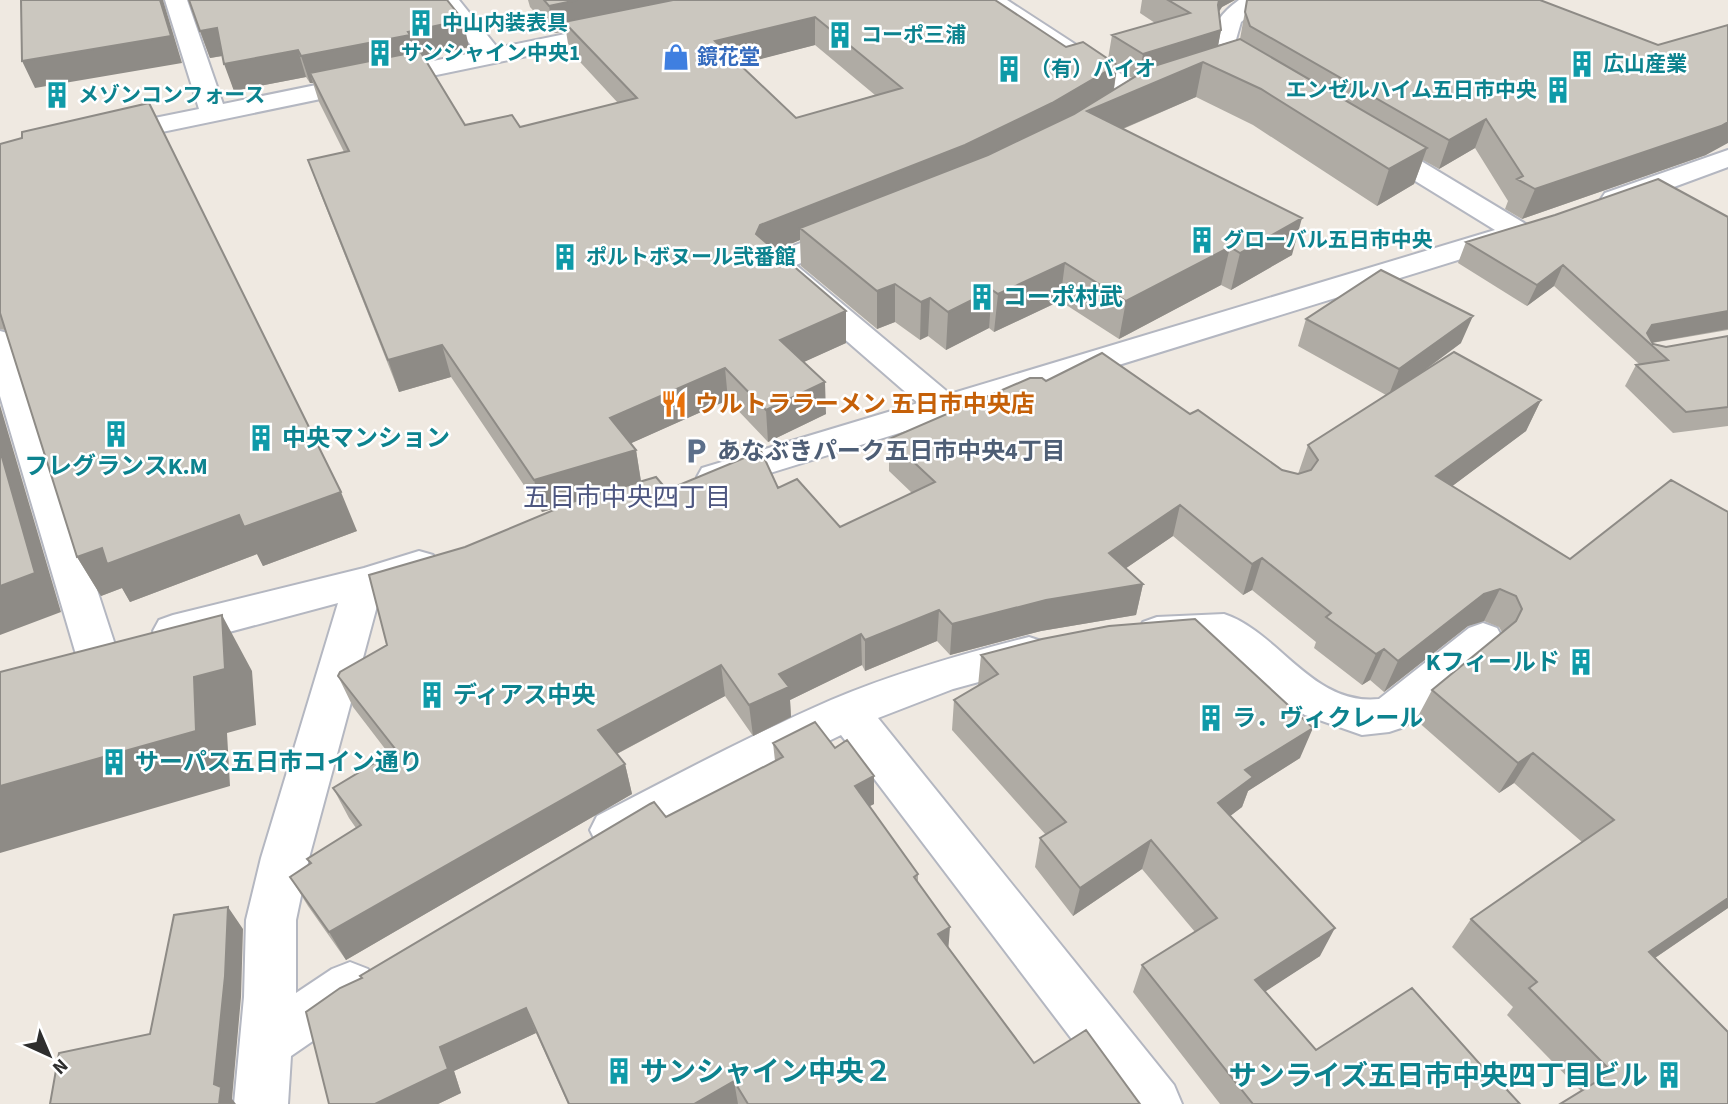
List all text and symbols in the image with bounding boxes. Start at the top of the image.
building icon: 中山内装表具 [406,8,436,38]
place label: 中山内装表具 [442,8,568,38]
building icon: コーポ三浦 [825,20,855,50]
place label: コーポ三浦 [861,20,966,50]
building icon: サンシャイン中央1 [365,38,395,68]
place label: サンシャイン中央1 [401,38,580,68]
shop icon: 鏡花堂 [661,42,691,72]
place label: 鏡花堂 [697,42,760,72]
building icon: 広山産業 [1567,49,1597,79]
place label: 広山産業 [1603,49,1687,79]
building icon: （有）バイオ [994,54,1024,84]
place label: （有）バイオ [1030,54,1156,84]
place label: エンゼルハイム五日市中央 [1286,75,1537,105]
building icon: エンゼルハイム五日市中央 [1543,75,1573,105]
building icon: メゾンコンフォース [42,80,72,110]
place label: メゾンコンフォース [78,80,265,110]
building icon: グローバル五日市中央 [1187,225,1217,255]
place label: グローバル五日市中央 [1223,225,1433,255]
building icon: ポルトボヌール弐番館 [550,242,580,272]
place label: ポルトボヌール弐番館 [586,242,796,272]
place label: コーポ村武 [1003,280,1123,315]
building icon: コーポ村武 [967,282,997,312]
place label: ウルトララーメン 五日市中央店 [695,387,1035,422]
restaurant icon: ウルトララーメン 五日市中央店 [659,389,689,419]
building icon: フレグランスK.M [101,419,131,449]
place label: 中央マンション [282,421,450,456]
building icon: 中央マンション [246,423,276,453]
place label: あなぶきパーク五日市中央4丁目 [717,434,1066,469]
parking icon: あなぶきパーク五日市中央4丁目 [681,436,711,466]
place label: フレグランスK.M [24,449,208,484]
district label: 五日市中央四丁目 [523,479,731,516]
place label: Kフィールド [1426,645,1560,680]
building icon: Kフィールド [1566,647,1596,677]
place label: ディアス中央 [453,678,595,713]
building icon: ディアス中央 [417,680,447,710]
place label: ラ．ヴィクレール [1232,701,1424,736]
building icon: ラ．ヴィクレール [1196,703,1226,733]
place label: サーパス五日市コイン通り [135,745,423,780]
building icon: サーパス五日市コイン通り [99,747,129,777]
north arrow [14,1020,84,1090]
text: N [46,1052,74,1080]
place label: サンシャイン中央２ [640,1052,892,1092]
building icon: サンシャイン中央２ [604,1056,634,1086]
place label: サンライズ五日市中央四丁目ビル [1229,1056,1648,1096]
building icon: サンライズ五日市中央四丁目ビル [1654,1060,1684,1090]

